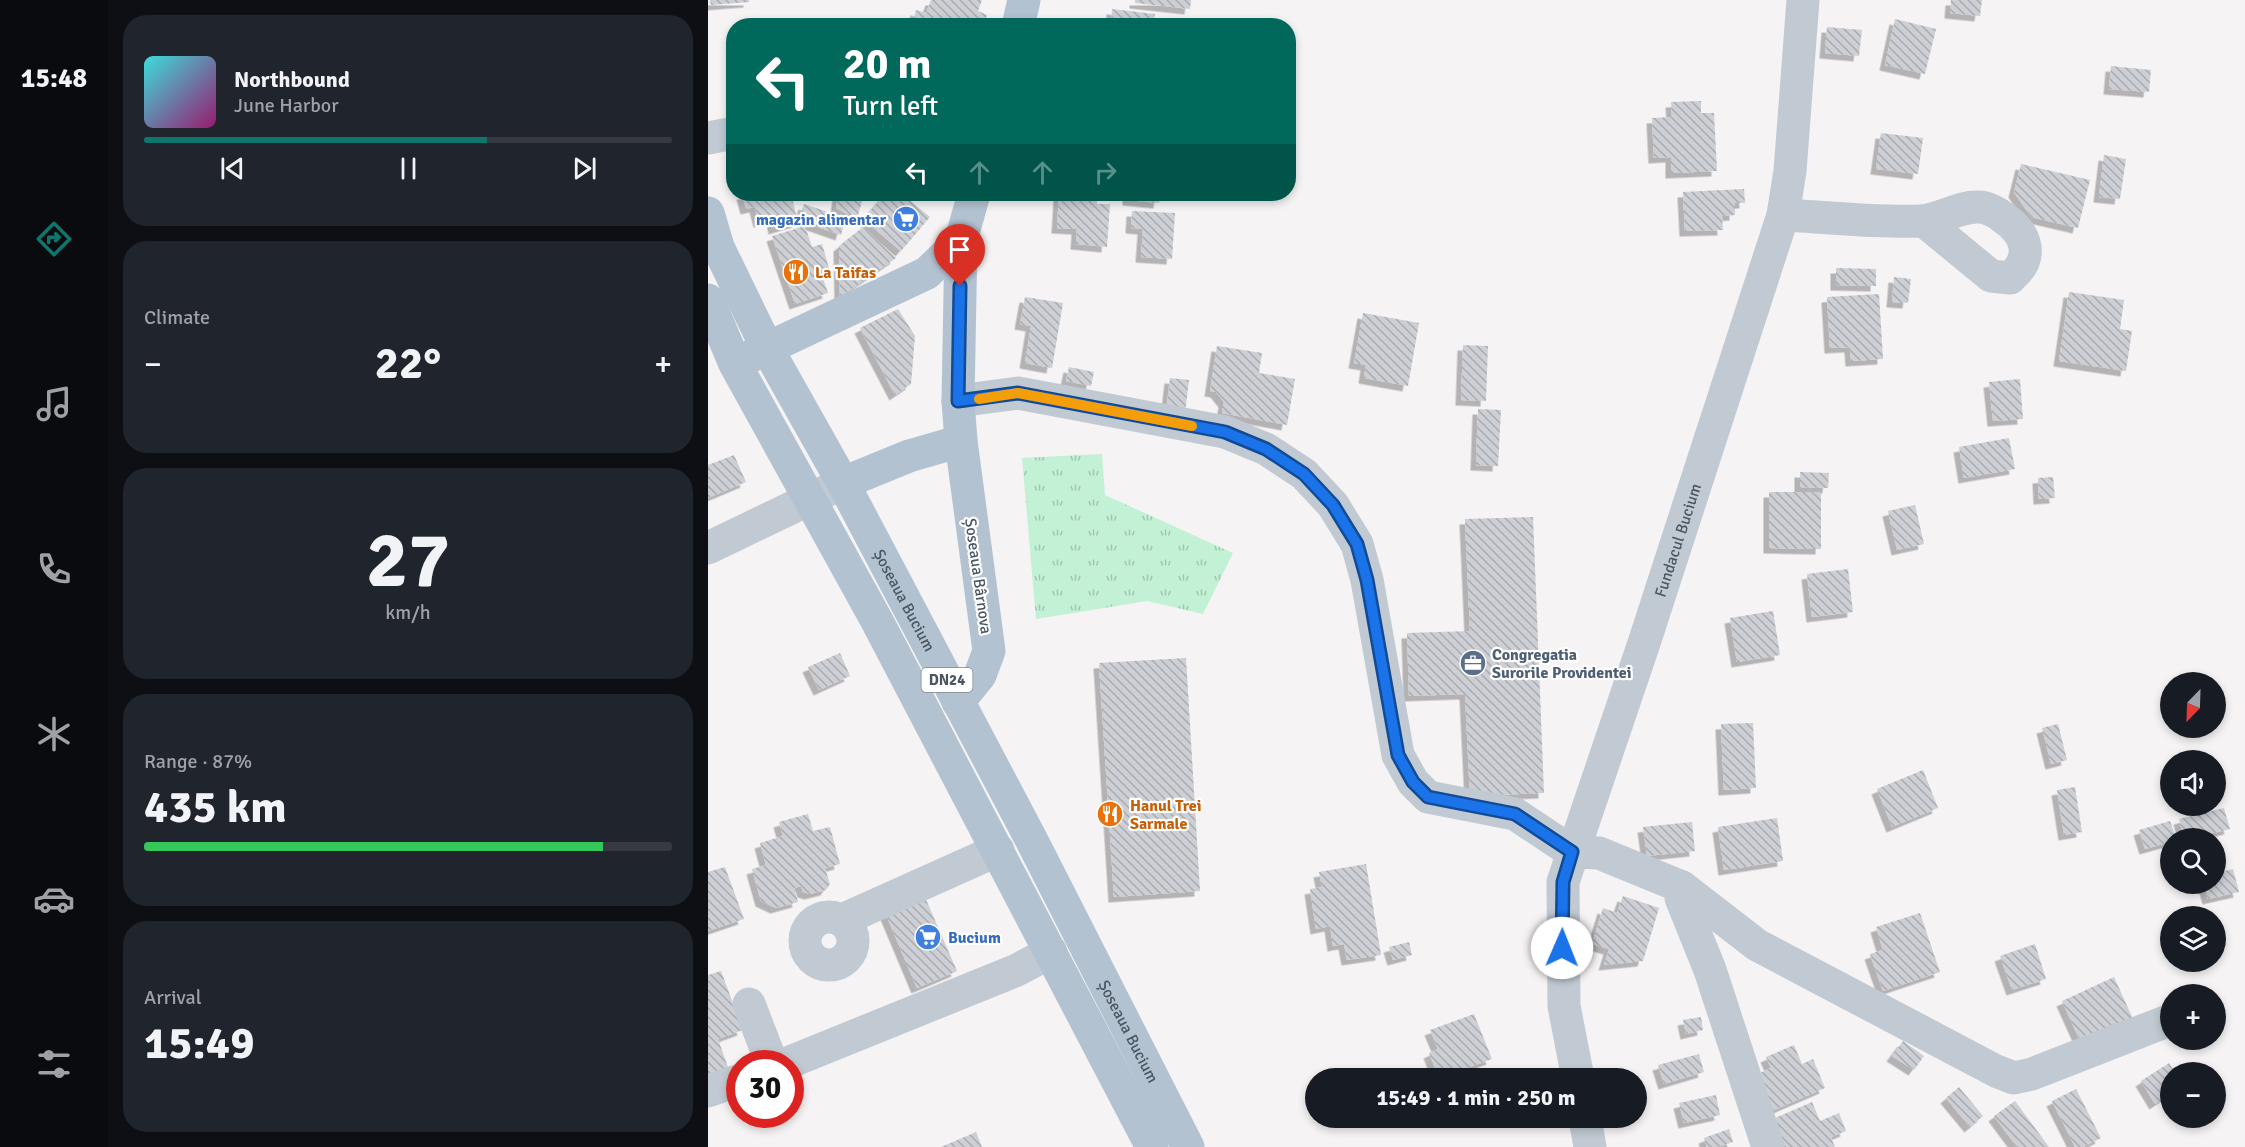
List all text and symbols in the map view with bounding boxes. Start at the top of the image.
text: 20 m [843,39,932,90]
icon: left [744,42,822,120]
text: 15:48 [21,62,87,95]
text: Northbound [234,66,350,93]
text: Turn left [843,90,938,123]
text: June Harbor [234,93,339,118]
icon: previous [216,152,249,185]
icon: pause [392,152,425,185]
icon: next [568,152,601,185]
icon: left [900,156,933,189]
icon: ahead [963,156,996,189]
icon: ahead [1026,156,1059,189]
icon: right [1089,156,1122,189]
supermarket icon: magazin alimentar [891,204,921,234]
place label: magazin alimentar [756,210,887,230]
icon: directions [33,218,75,260]
pin [934,224,985,286]
icon: arrive [943,233,976,266]
restaurant icon: La Taifas [781,257,811,287]
place label: La Taifas [815,263,876,283]
text: Climate [144,305,210,330]
text: 22° [375,336,441,391]
text: − [144,344,162,385]
text: + [654,344,672,385]
icon: music [33,383,75,425]
street label: Fundacul Bucium [1651,481,1706,600]
text: 27 [366,513,450,609]
street label: Șoseaua Bârnova [960,517,996,635]
street label: Șoseaua Bucium [869,546,939,655]
icon: phone [33,548,75,590]
text: km/h [385,600,431,625]
place label: Congregatia Surorile Providentei [1492,645,1632,683]
office icon: Congregatia Surorile Providentei [1458,648,1488,678]
road number: DN24 [922,668,972,692]
north arrow [2160,672,2226,738]
map controls [2160,672,2226,1128]
icon: climate [33,713,75,755]
text: Range · 87% [144,749,252,774]
button: sound [2160,750,2226,816]
text: 435 km [144,780,287,835]
place label: Hanul Trei Sarmale [1130,796,1202,834]
restaurant icon: Hanul Trei Sarmale [1095,799,1125,829]
button: search [2160,828,2226,894]
icon: car [33,878,75,920]
button: layers [2160,906,2226,972]
position arrow [1530,916,1594,980]
supermarket icon: Bucium [913,922,943,952]
place label: Bucium [948,928,1001,948]
street label: Șoseaua Bucium [1094,977,1163,1086]
button: + [2160,984,2226,1050]
text: Arrival [144,985,202,1010]
text: 15:49 [144,1016,254,1071]
icon: filters [33,1043,75,1085]
speed limit sign: 30 [726,1050,804,1128]
button: − [2160,1062,2226,1128]
text: 15:49 · 1 min · 250 m [1376,1084,1576,1111]

